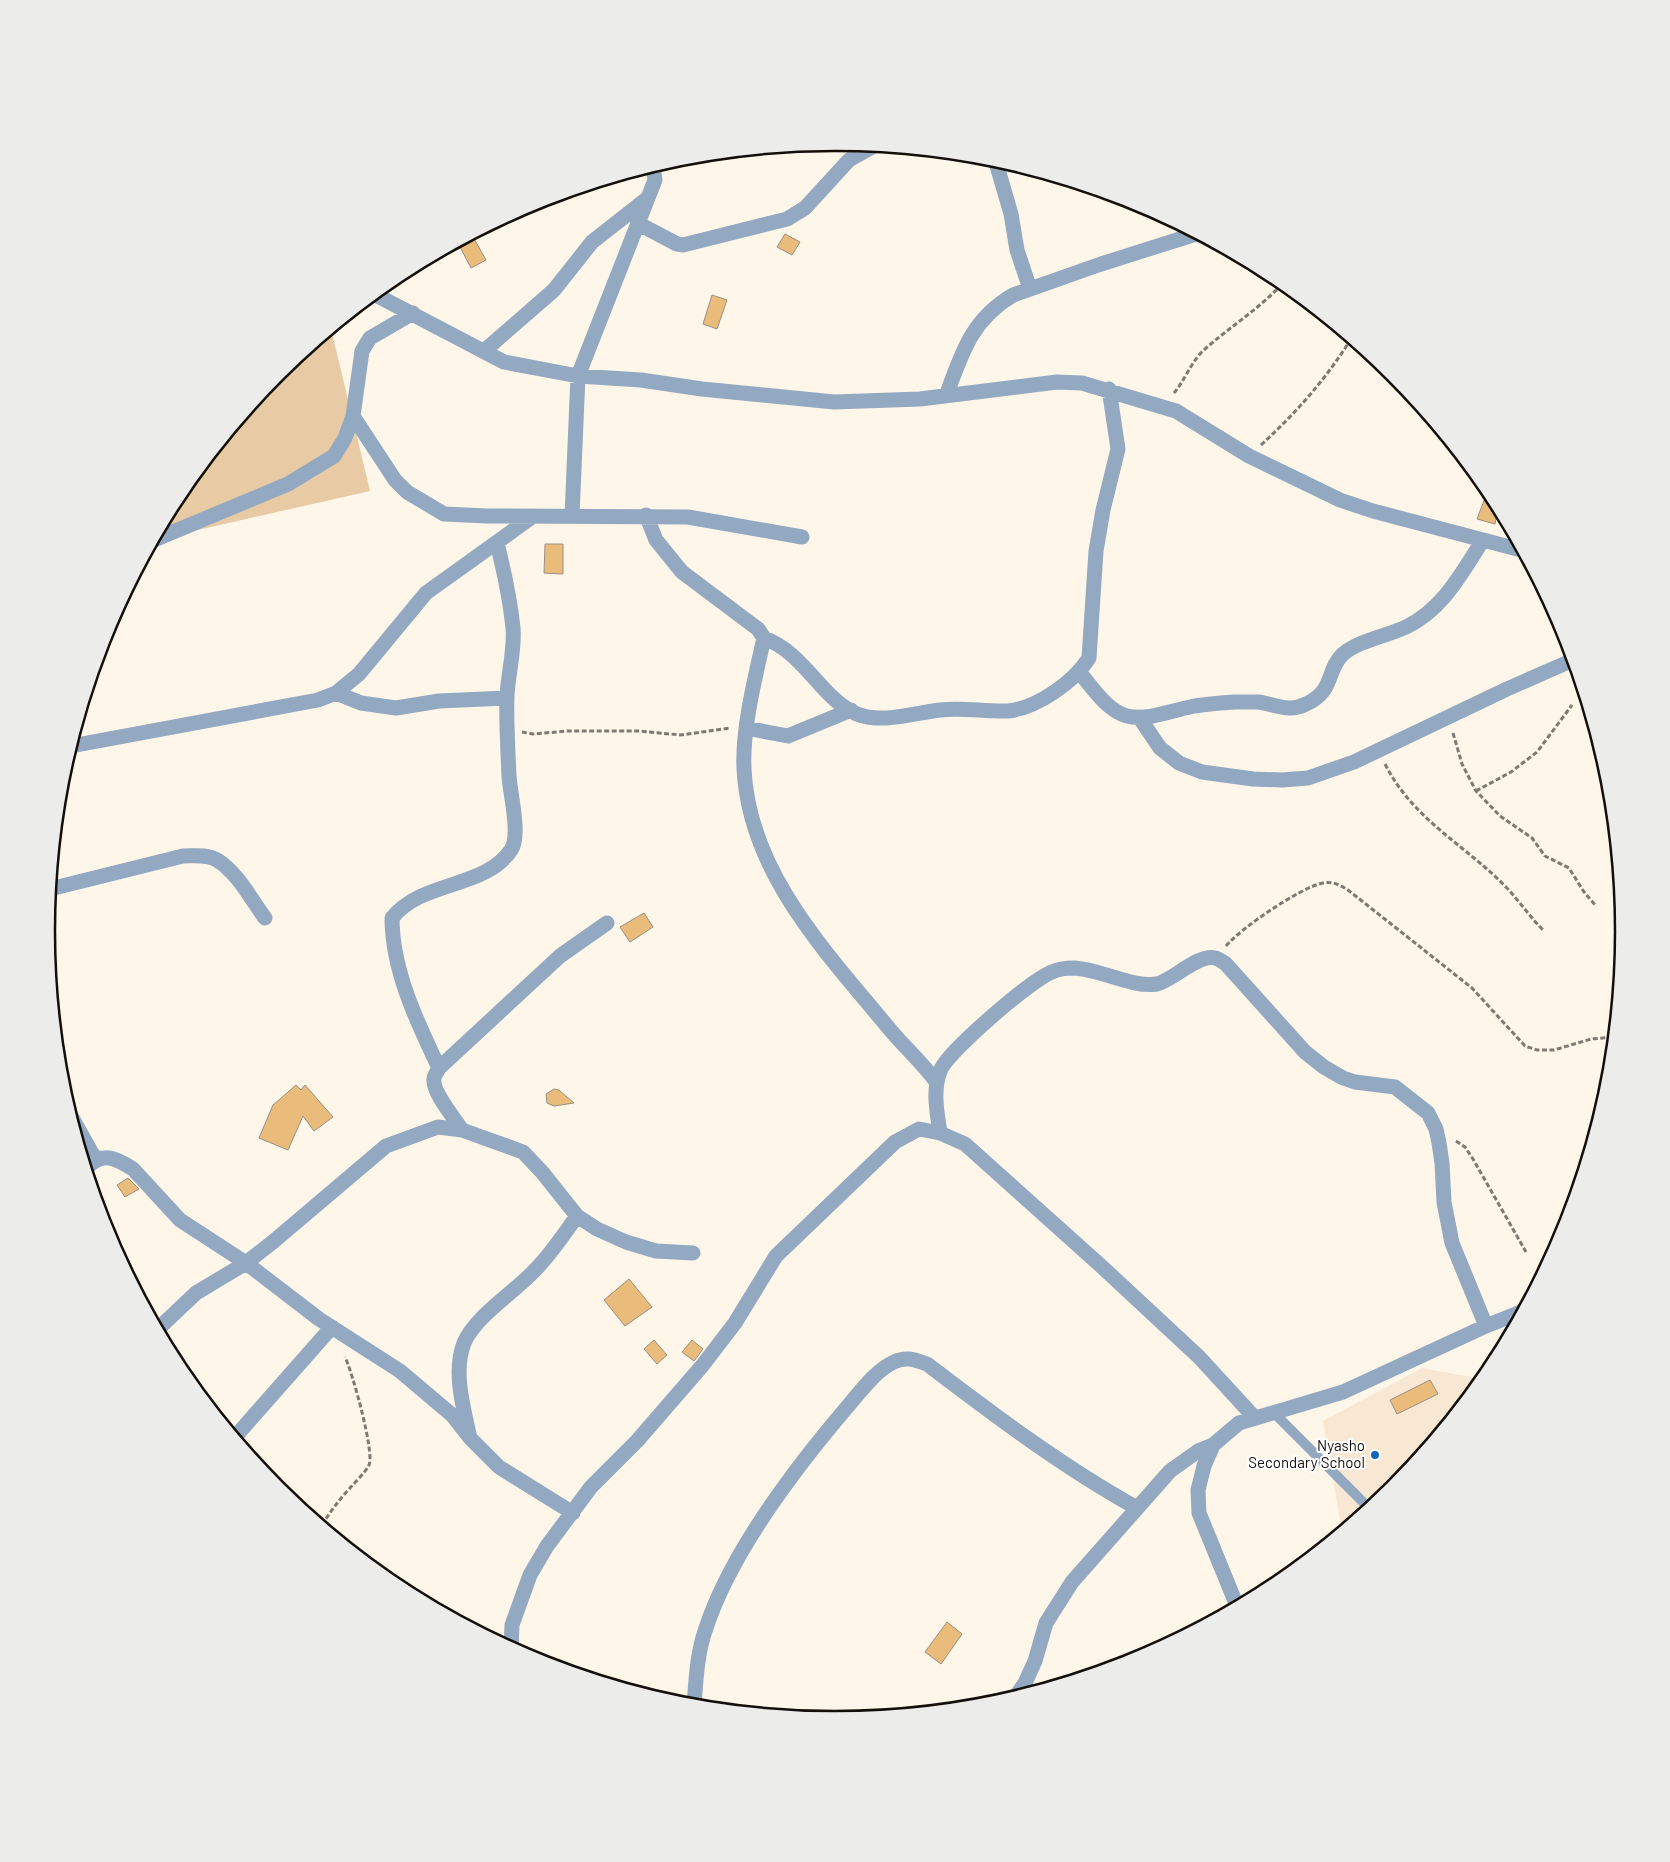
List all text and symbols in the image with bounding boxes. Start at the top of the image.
place label: Nyasho Secondary School [1248,1436,1365,1471]
marker: Nyasho Secondary School [1369,1449,1381,1461]

